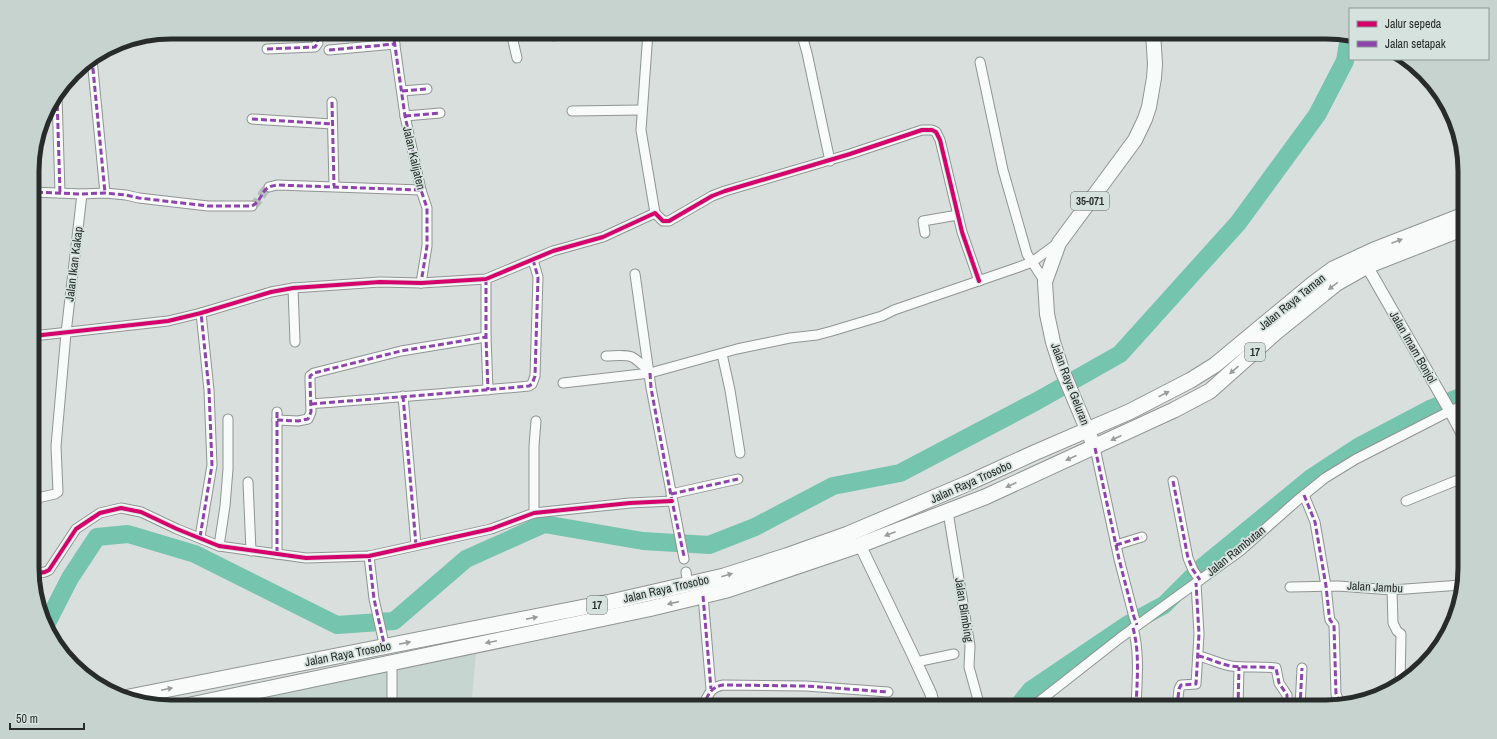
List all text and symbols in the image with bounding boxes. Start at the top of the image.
legend [1349,8,1489,60]
text: Jalur sepeda [1385,16,1442,32]
text: Jalan setapak [1385,36,1446,52]
street label: Jalan Kalijaten [399,125,429,191]
road number: 35-071 [1071,192,1109,210]
street label: Jalan Ikan Kakap [61,226,87,302]
one-way arrow [1392,237,1404,243]
street label: Jalan Raya Taman [1255,270,1329,334]
one-way arrow [1328,282,1338,290]
street label: Jalan Imam Bonjol [1386,308,1440,386]
street label: Jalan Raya Geluran [1047,341,1093,427]
road number: 17 [1245,343,1265,361]
one-way arrow [1229,365,1239,375]
one-way arrow [1158,391,1169,397]
one-way arrow [1110,435,1121,441]
one-way arrow [1064,456,1076,462]
street label: Jalan Raya Trosobo [928,457,1014,507]
one-way arrow [1005,482,1016,488]
street label: Jalan Rambutan [1203,522,1269,580]
one-way arrow [884,531,896,537]
street label: Jalan Raya Trosobo [622,571,710,607]
one-way arrow [722,572,734,578]
street label: Jalan Blimbing [951,577,977,644]
street label: Jalan Jambu [1347,578,1403,596]
road number: 17 [587,596,607,614]
one-way arrow [667,600,679,606]
one-way arrow [526,614,538,620]
street label: Jalan Raya Trosobo [304,638,392,670]
one-way arrow [485,639,497,645]
one-way arrow [398,640,411,646]
one-way arrow [161,686,173,692]
scale bar [10,705,84,731]
text: 50 m [16,711,38,727]

